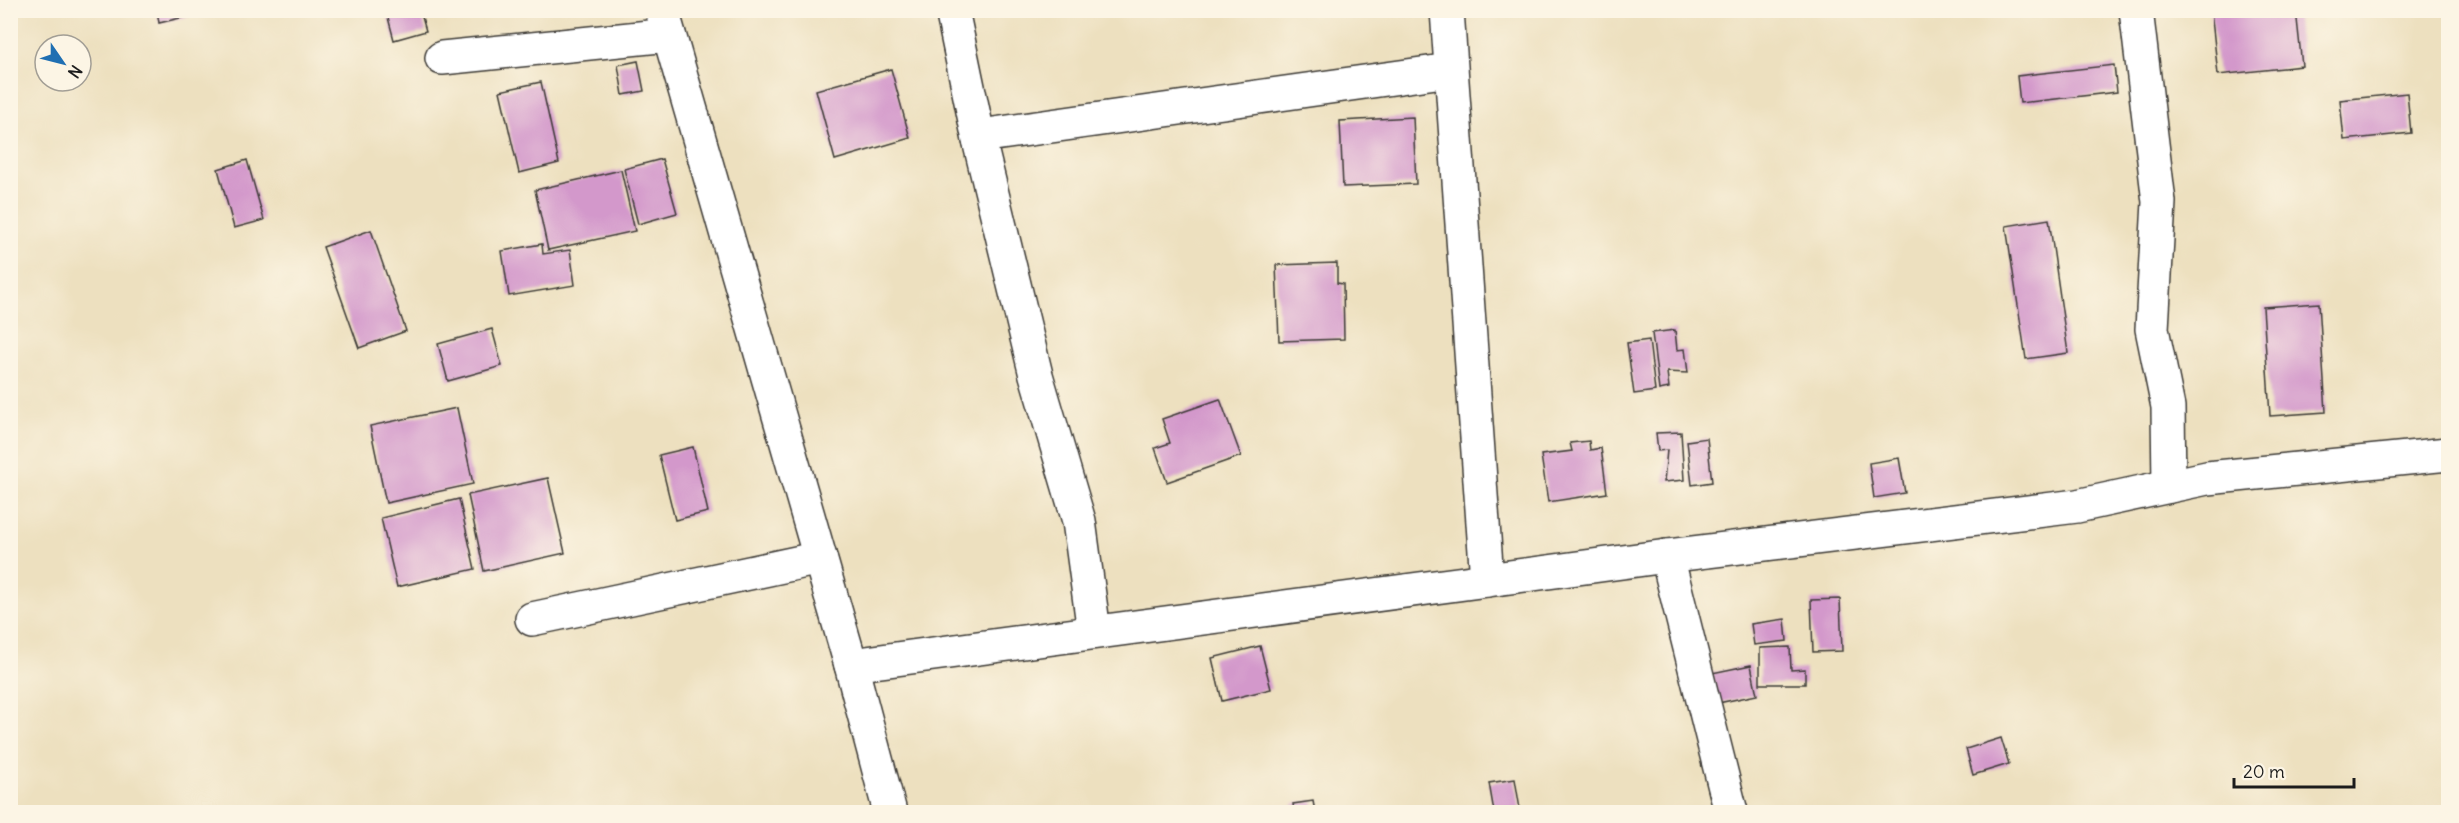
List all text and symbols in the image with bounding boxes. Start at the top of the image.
north arrow [33,33,93,93]
text: N [64,61,87,82]
scale bar [2234,751,2354,789]
text: 20 m [2243,760,2285,783]

